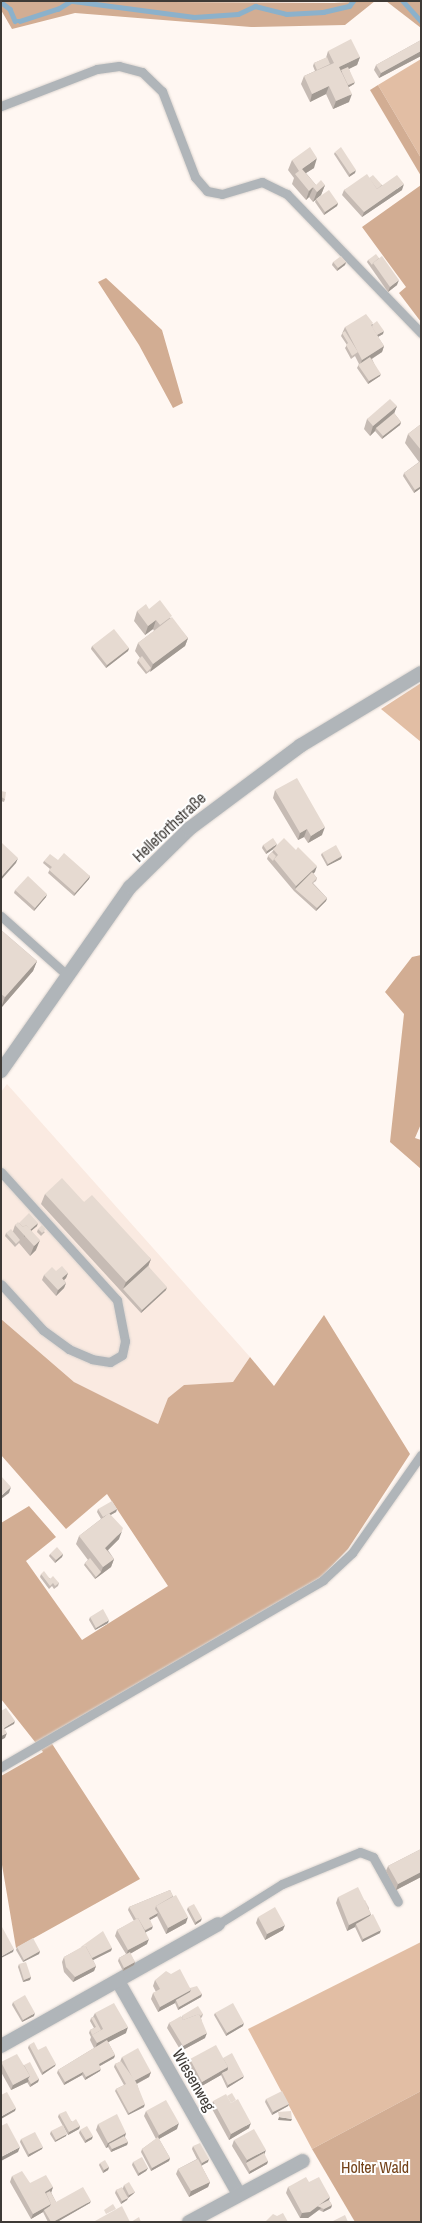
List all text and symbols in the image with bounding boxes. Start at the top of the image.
street label: Helleforthstraße [128,788,210,866]
street label: Wiesenweg [169,2046,219,2114]
park label: Holter Wald [341,2157,409,2177]

